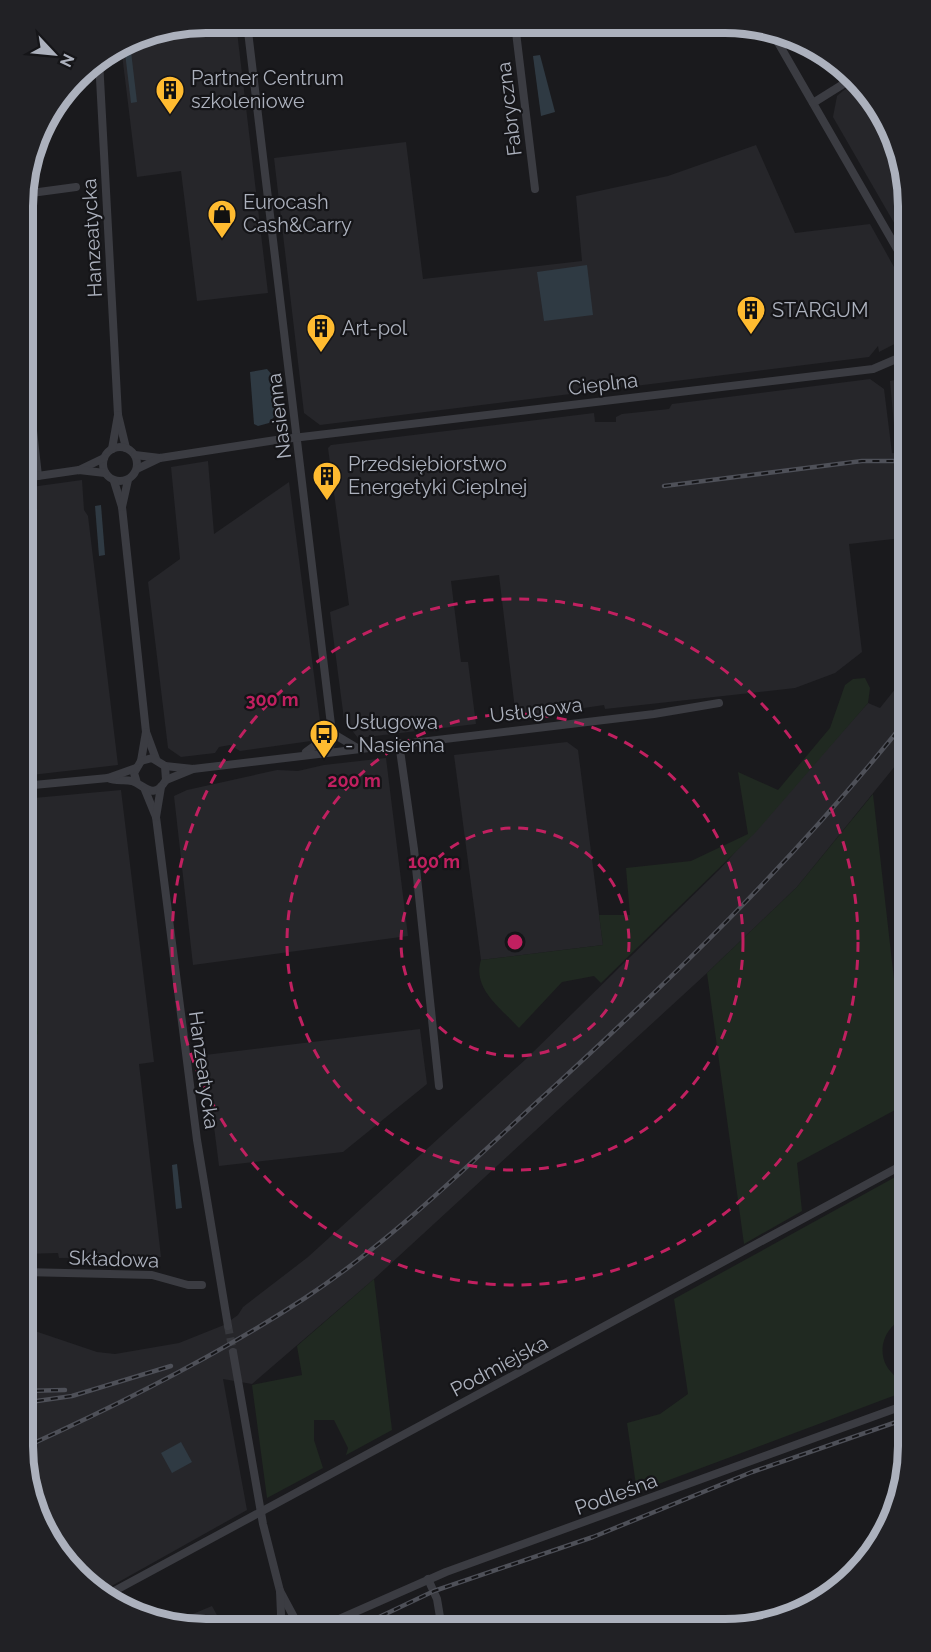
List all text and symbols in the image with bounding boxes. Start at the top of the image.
north arrow [24,24,84,84]
text: N [56,51,78,70]
street label: Fabryczna [491,61,527,157]
place label: Partner Centrum szkoleniowe [191,66,344,113]
building icon: Partner Centrum szkoleniowe [154,74,186,116]
street label: Hanzeatycka [77,178,107,298]
place label: Eurocash Cash&Carry [243,190,352,237]
shop icon: Eurocash Cash&Carry [206,198,238,240]
building icon: STARGUM [735,294,767,336]
place label: STARGUM [772,298,869,322]
building icon: Art-pol [305,312,337,354]
place label: Art-pol [342,316,408,340]
street label: Cieplna [567,368,639,400]
street label: Nasienna [262,372,296,460]
place label: Przedsiębiorstwo Energetyki Cieplnej [348,452,527,499]
building icon: Przedsiębiorstwo Energetyki Cieplnej [311,460,343,502]
text: 300 m [245,689,299,710]
street label: Usługowa [488,692,584,728]
place label: Usługowa - Nasienna [345,710,445,757]
bus stop icon: Usługowa - Nasienna [308,718,340,760]
text: 200 m [327,770,381,791]
text: 100 m [408,851,460,872]
centre of rings [505,932,525,952]
street label: Hanzeatycka [184,1009,224,1131]
street label: Składowa [68,1245,160,1273]
street label: Podmiejska [446,1330,552,1402]
street label: Podleśna [571,1468,661,1520]

